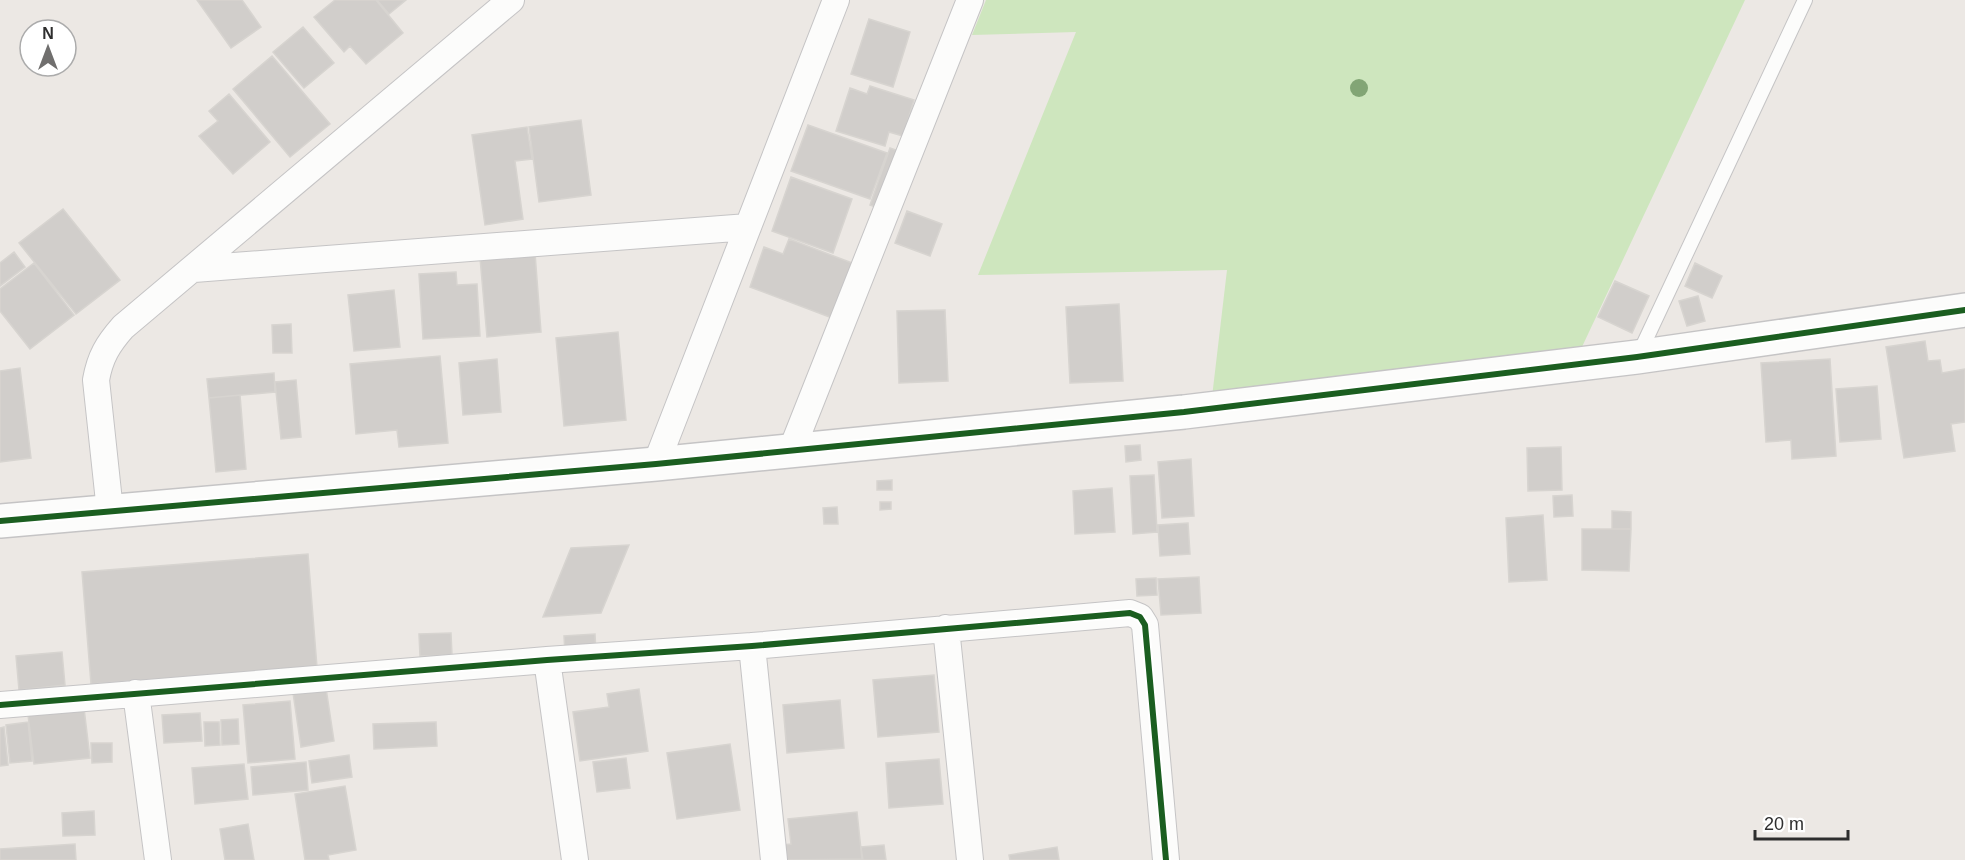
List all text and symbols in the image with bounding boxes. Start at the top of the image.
north arrow [18,18,78,78]
text: N [42,25,54,42]
scale bar [1755,803,1848,841]
text: 20 m [1764,814,1804,834]

